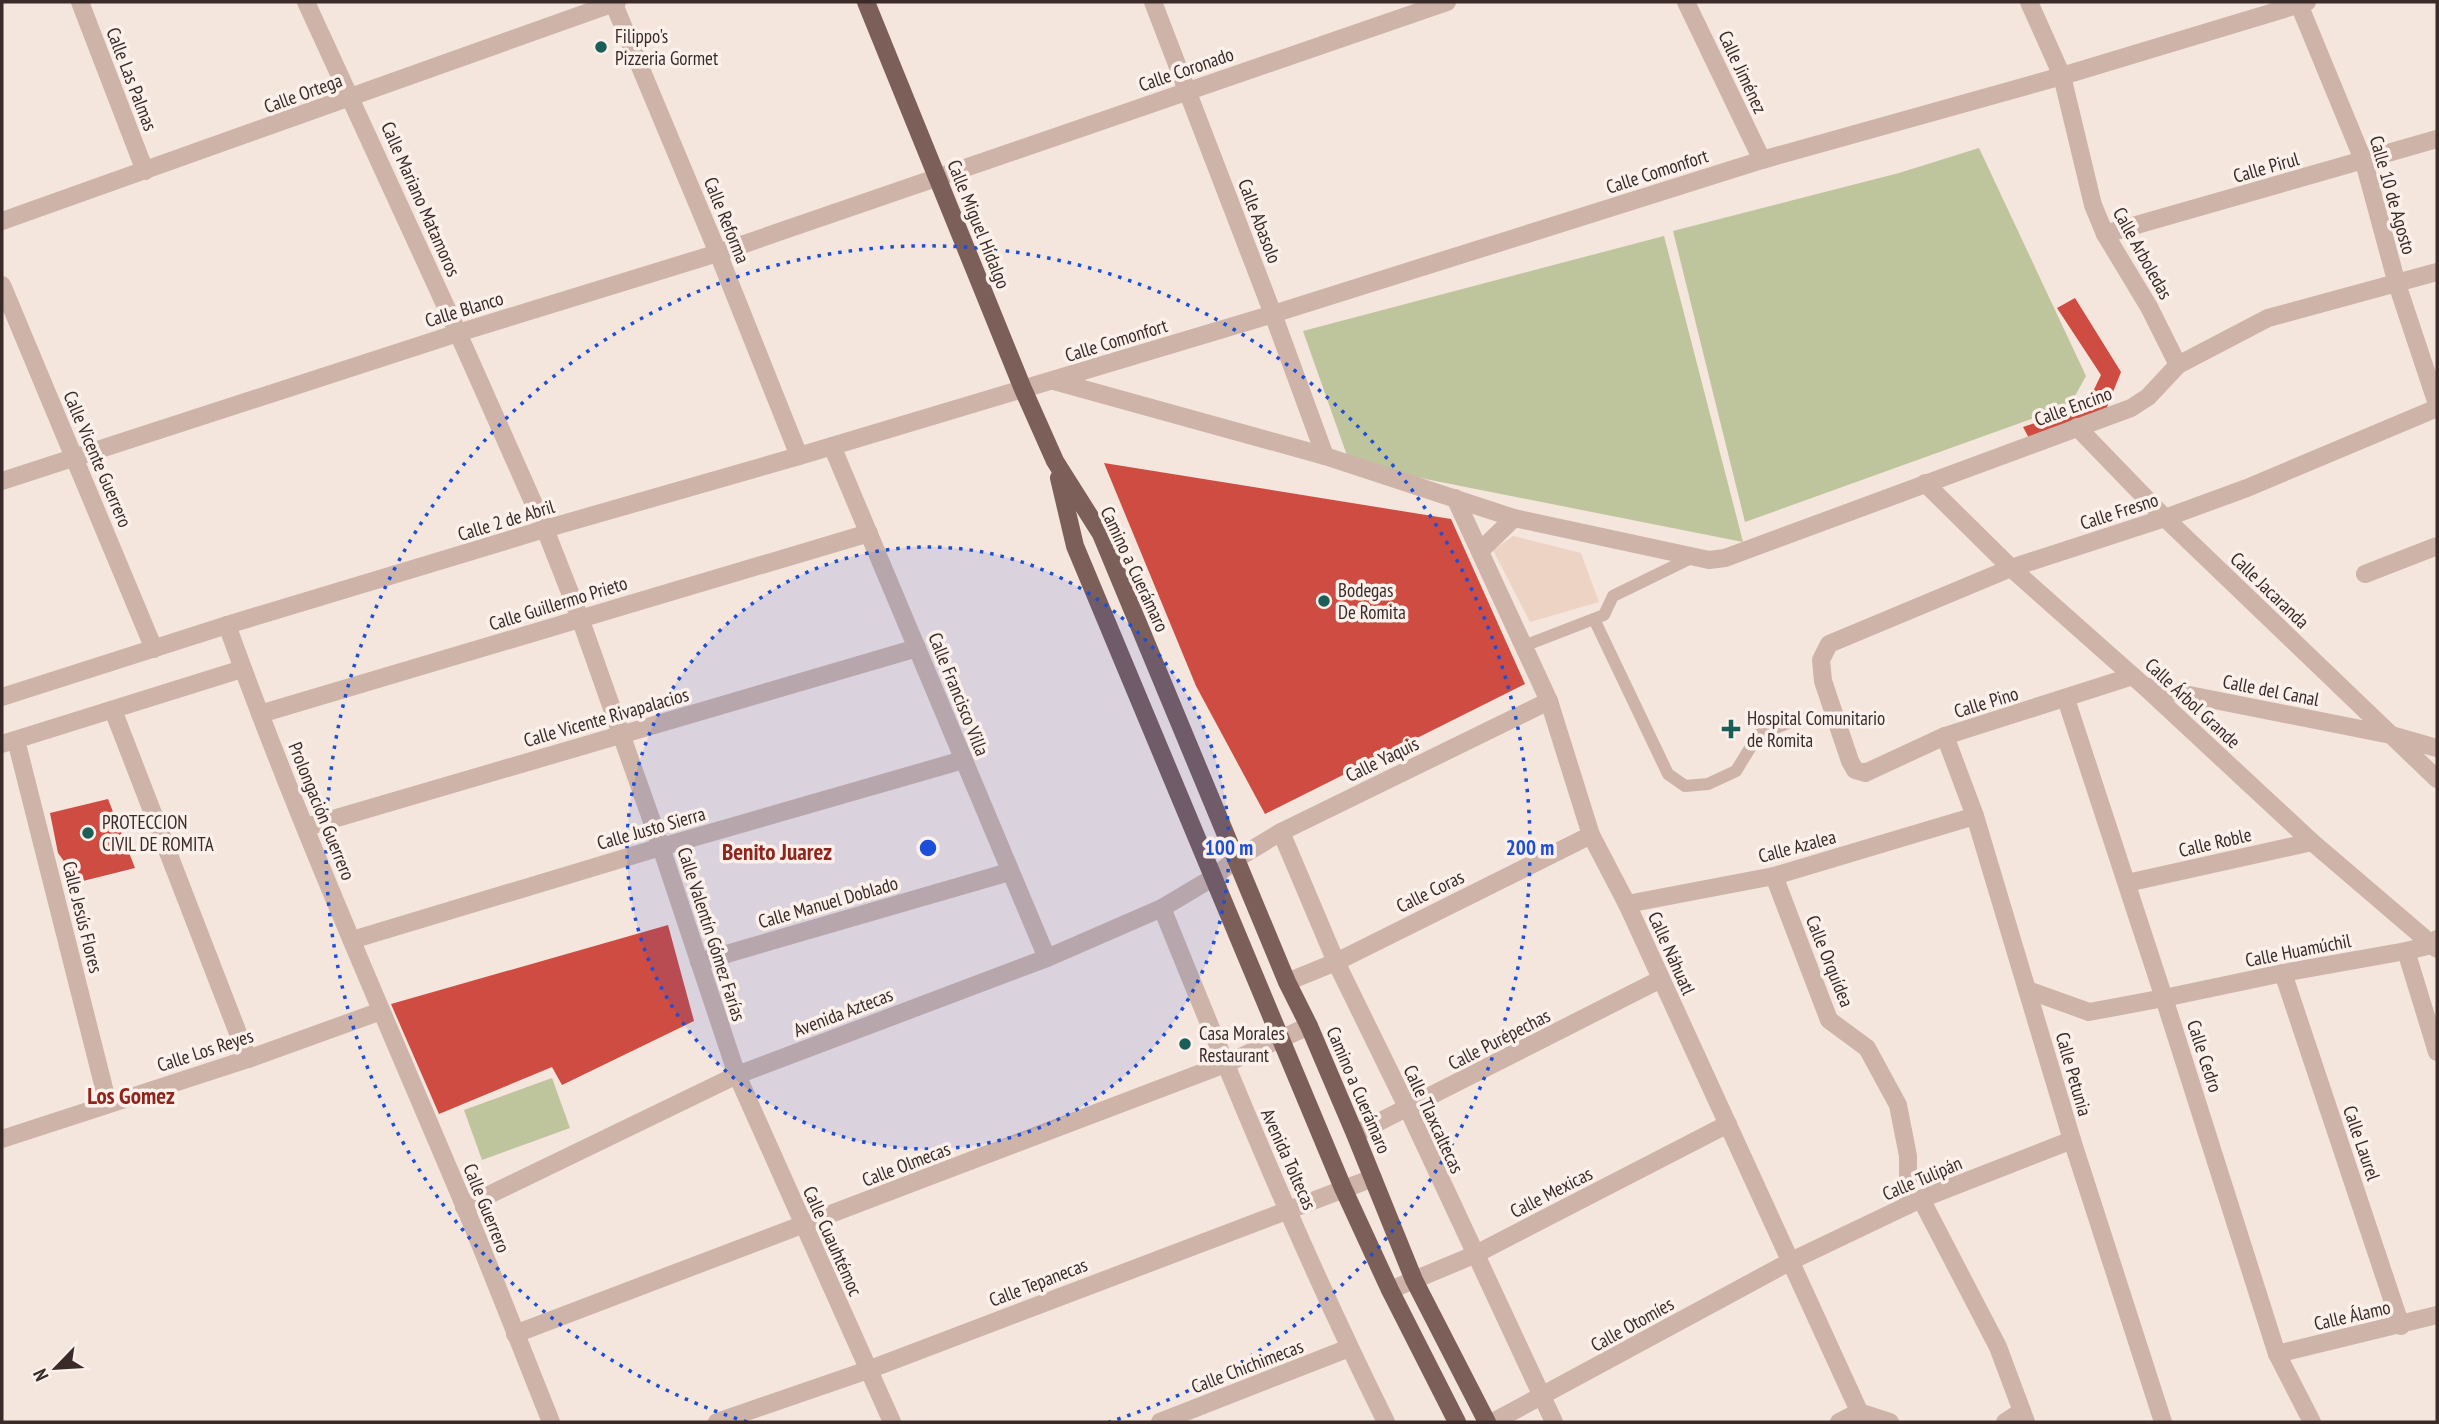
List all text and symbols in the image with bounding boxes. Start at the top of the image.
street label: Calle Las Palmas [101,24,163,134]
place label: Filippo's Pizzeria Gormet [615,24,719,70]
street label: Calle Jiménez [1713,27,1773,117]
marker: Filippo's Pizzeria Gormet [593,39,609,55]
street label: Calle Coronado [1135,42,1237,96]
street label: Calle Ortega [261,68,345,118]
street label: Calle Mariano Matamoros [376,118,466,280]
street label: Calle 10 de Agosto [2365,133,2421,257]
street label: Calle Comonfort [1603,143,1712,199]
street label: Calle Pirul [2230,146,2302,188]
street label: Calle Miguel Hidalgo [942,156,1016,292]
street label: Calle Reforma [699,173,755,267]
street label: Calle Abasolo [1233,175,1287,267]
street label: Calle Arboledas [2108,203,2178,303]
street label: Calle Blanco [422,286,506,332]
street label: Calle Comonfort [1062,313,1171,367]
street label: Calle Encino [2031,381,2115,431]
street label: Calle Vicente Guerrero [58,387,138,531]
street label: Calle Fresno [2077,487,2161,535]
street label: Calle 2 de Abril [455,494,558,546]
street label: Camino a Cuerámaro [1095,503,1175,635]
street label: Calle Jacaranda [2226,547,2314,633]
street label: Calle Guillermo Prieto [486,571,630,635]
place label: Bodegas De Romita [1338,578,1406,624]
marker: Bodegas De Romita [1316,593,1332,609]
street label: Calle Francisco Villa [923,629,995,759]
street label: Calle Árbol Grande [2140,653,2246,753]
street label: Calle del Canal [2221,669,2322,711]
street label: Calle Pino [1951,681,2021,723]
street label: Calle Vicente Rivapalacios [521,682,691,752]
place label: Hospital Comunitario de Romita [1747,706,1885,752]
marker: Hospital Comunitario de Romita [1721,719,1741,739]
street label: Calle Yaquis [1341,731,1423,787]
street label: Prolongación Guerrero [283,738,361,884]
street label: Calle Justo Sierra [594,801,708,855]
place label: PROTECCION CIVIL DE ROMITA [102,810,214,856]
street label: Calle Roble [2176,822,2254,862]
street label: Calle Azalea [1756,824,1838,868]
marker: PROTECCION CIVIL DE ROMITA [80,825,96,841]
text: 100 m [1205,834,1253,861]
text: 200 m [1506,834,1554,861]
centre of rings [916,836,940,860]
district label: Benito Juarez [722,837,832,866]
street label: Calle Valentín Gómez Farías [673,844,751,1024]
street label: Calle Jesús Flores [58,859,108,975]
street label: Calle Coras [1392,864,1468,918]
street label: Calle Manuel Doblado [755,871,901,933]
street label: Calle Náhuatl [1643,908,1701,999]
street label: Calle Orquídea [1801,912,1859,1010]
street label: Calle Huamúchil [2243,928,2353,972]
street label: Avenida Aztecas [790,982,896,1042]
street label: Calle Purépechas [1444,1003,1554,1075]
street label: Calle Cedro [2182,1017,2228,1095]
place label: Casa Morales Restaurant [1199,1021,1285,1067]
street label: Calle Los Reyes [154,1023,256,1077]
street label: Camino a Cuerámaro [1321,1023,1397,1157]
street label: Calle Petunia [2051,1029,2097,1119]
marker: Casa Morales Restaurant [1177,1036,1193,1052]
street label: Calle Tlaxcaltecas [1398,1061,1470,1177]
district label: Los Gomez [87,1081,175,1110]
street label: Calle Laurel [2338,1102,2386,1184]
street label: Avenida Toltecas [1256,1105,1322,1213]
street label: Calle Olmecas [859,1136,953,1192]
street label: Calle Tulipán [1879,1151,1965,1205]
street label: Calle Guerrero [458,1160,516,1256]
street label: Calle Mexicas [1506,1161,1596,1223]
street label: Calle Cuauhtémoc [798,1182,868,1300]
street label: Calle Tepanecas [985,1252,1091,1312]
street label: Calle Otomíes [1586,1291,1678,1357]
street label: Calle Álamo [2311,1295,2393,1335]
north arrow [21,1333,91,1403]
street label: Calle Chichimecas [1188,1334,1306,1398]
text: N [28,1365,54,1385]

